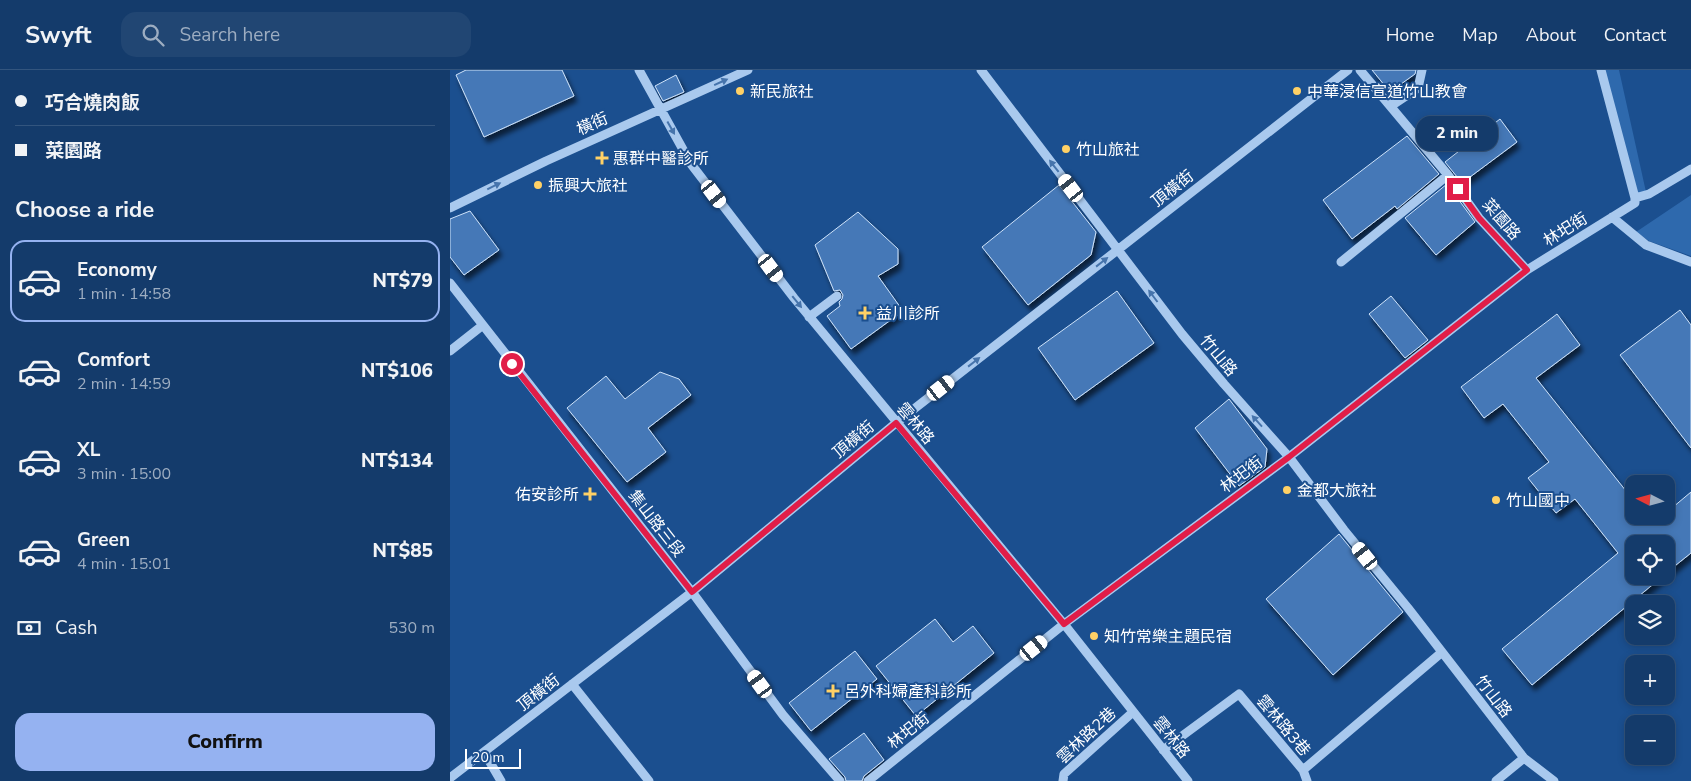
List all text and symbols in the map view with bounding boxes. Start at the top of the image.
search box [121,12,471,57]
text: Swyft [25,19,91,51]
icon: search [139,21,167,49]
text: Search here [179,22,280,48]
text: Home [1386,23,1434,47]
text: Map [1462,23,1498,47]
text: About [1526,23,1576,47]
text: Contact [1604,23,1666,47]
one-way arrow [714,78,728,86]
place label: 新民旅社 [750,81,814,103]
place label: 中華浸信宣道竹山教會 [1307,81,1467,103]
marker: 新民旅社 [734,85,746,97]
marker: 中華浸信宣道竹山教會 [1291,85,1303,97]
text: 巧合燒肉飯 [45,90,140,116]
street label: 橫街 [573,107,612,140]
callout: 2 min [1417,116,1499,152]
one-way arrow [667,121,676,135]
text: 2 min [1436,122,1478,144]
text: 菜園路 [45,138,102,164]
place label: 竹山旅社 [1076,139,1140,161]
marker: 竹山旅社 [1060,143,1072,155]
place label: 惠群中醫診所 [613,148,709,170]
marker: 惠群中醫診所 [595,151,609,165]
one-way arrow [1049,160,1060,173]
street label: 頂橫街 [1147,165,1198,212]
car [1055,172,1086,204]
place label: 振興大旅社 [548,175,628,197]
car [698,178,729,210]
route end [1447,178,1469,200]
marker: 振興大旅社 [532,179,544,191]
one-way arrow [487,182,501,190]
street label: 菜園路 [1477,194,1525,245]
text: Choose a ride [15,195,154,225]
street label: 林圯街 [1539,208,1592,252]
car [755,252,786,284]
one-way arrow [1095,256,1108,267]
text: Economy [77,257,157,283]
icon: car [17,259,62,304]
text: NT$79 [372,268,433,294]
text: 1 min · 14:58 [77,283,171,305]
one-way arrow [1148,289,1158,303]
one-way arrow [791,295,802,308]
place label: 益川診所 [876,303,940,325]
marker: 益川診所 [858,306,872,320]
street label: 竹山路 [1194,330,1242,381]
text: Comfort [77,347,150,373]
icon: car [17,349,62,394]
route start [501,353,523,375]
one-way arrow [967,357,981,367]
text: NT$106 [361,358,433,384]
text: 2 min · 14:59 [77,373,171,395]
car [924,373,957,403]
street label: 雲林路 [891,398,939,449]
one-way arrow [1251,414,1262,427]
street label: 頂橫街 [828,416,879,464]
text: XL [77,437,100,463]
icon: car [17,439,62,484]
text: NT$134 [361,448,433,474]
street label: 林圯街 [1216,452,1267,498]
text: 3 min · 15:00 [77,463,171,485]
north arrow [1625,475,1675,525]
map controls [1625,475,1675,765]
place label: 金都大旅社 [1297,480,1377,502]
place label: 佑安診所 [515,484,579,506]
marker: 金都大旅社 [1281,484,1293,496]
street label: 集山路三段 [623,485,690,562]
marker: 佑安診所 [583,487,597,501]
place label: 竹山國中 [1506,490,1570,512]
marker: 竹山國中 [1490,494,1502,506]
text: Green [77,527,130,553]
icon: car [17,529,62,574]
button: locate [1625,535,1675,585]
text: NT$85 [372,538,433,564]
car [1349,540,1380,572]
text: 4 min · 15:01 [77,553,171,575]
button: layers [1625,595,1675,645]
icon: cash [15,614,43,642]
text: Cash [55,615,97,641]
text: 530 m [388,617,435,639]
place label: 知竹常樂主題民宿 [1104,626,1232,648]
marker: 知竹常樂主題民宿 [1088,630,1100,642]
car [1017,633,1050,663]
button: + [1625,655,1675,705]
car [745,667,774,701]
street label: 頂橫街 [513,669,564,716]
street label: 竹山路 [1470,671,1517,722]
place label: 呂外科婦產科診所 [844,681,972,703]
marker: 呂外科婦產科診所 [826,684,840,698]
street label: 雲林路3巷 [1251,690,1315,761]
street label: 雲林路2巷 [1052,703,1121,769]
street label: 林圯街 [883,707,934,754]
street label: 雲林路 [1148,712,1195,763]
button: Confirm [15,713,435,771]
button: − [1625,715,1675,765]
scale bar [465,746,521,769]
text: 20 m [472,748,504,767]

